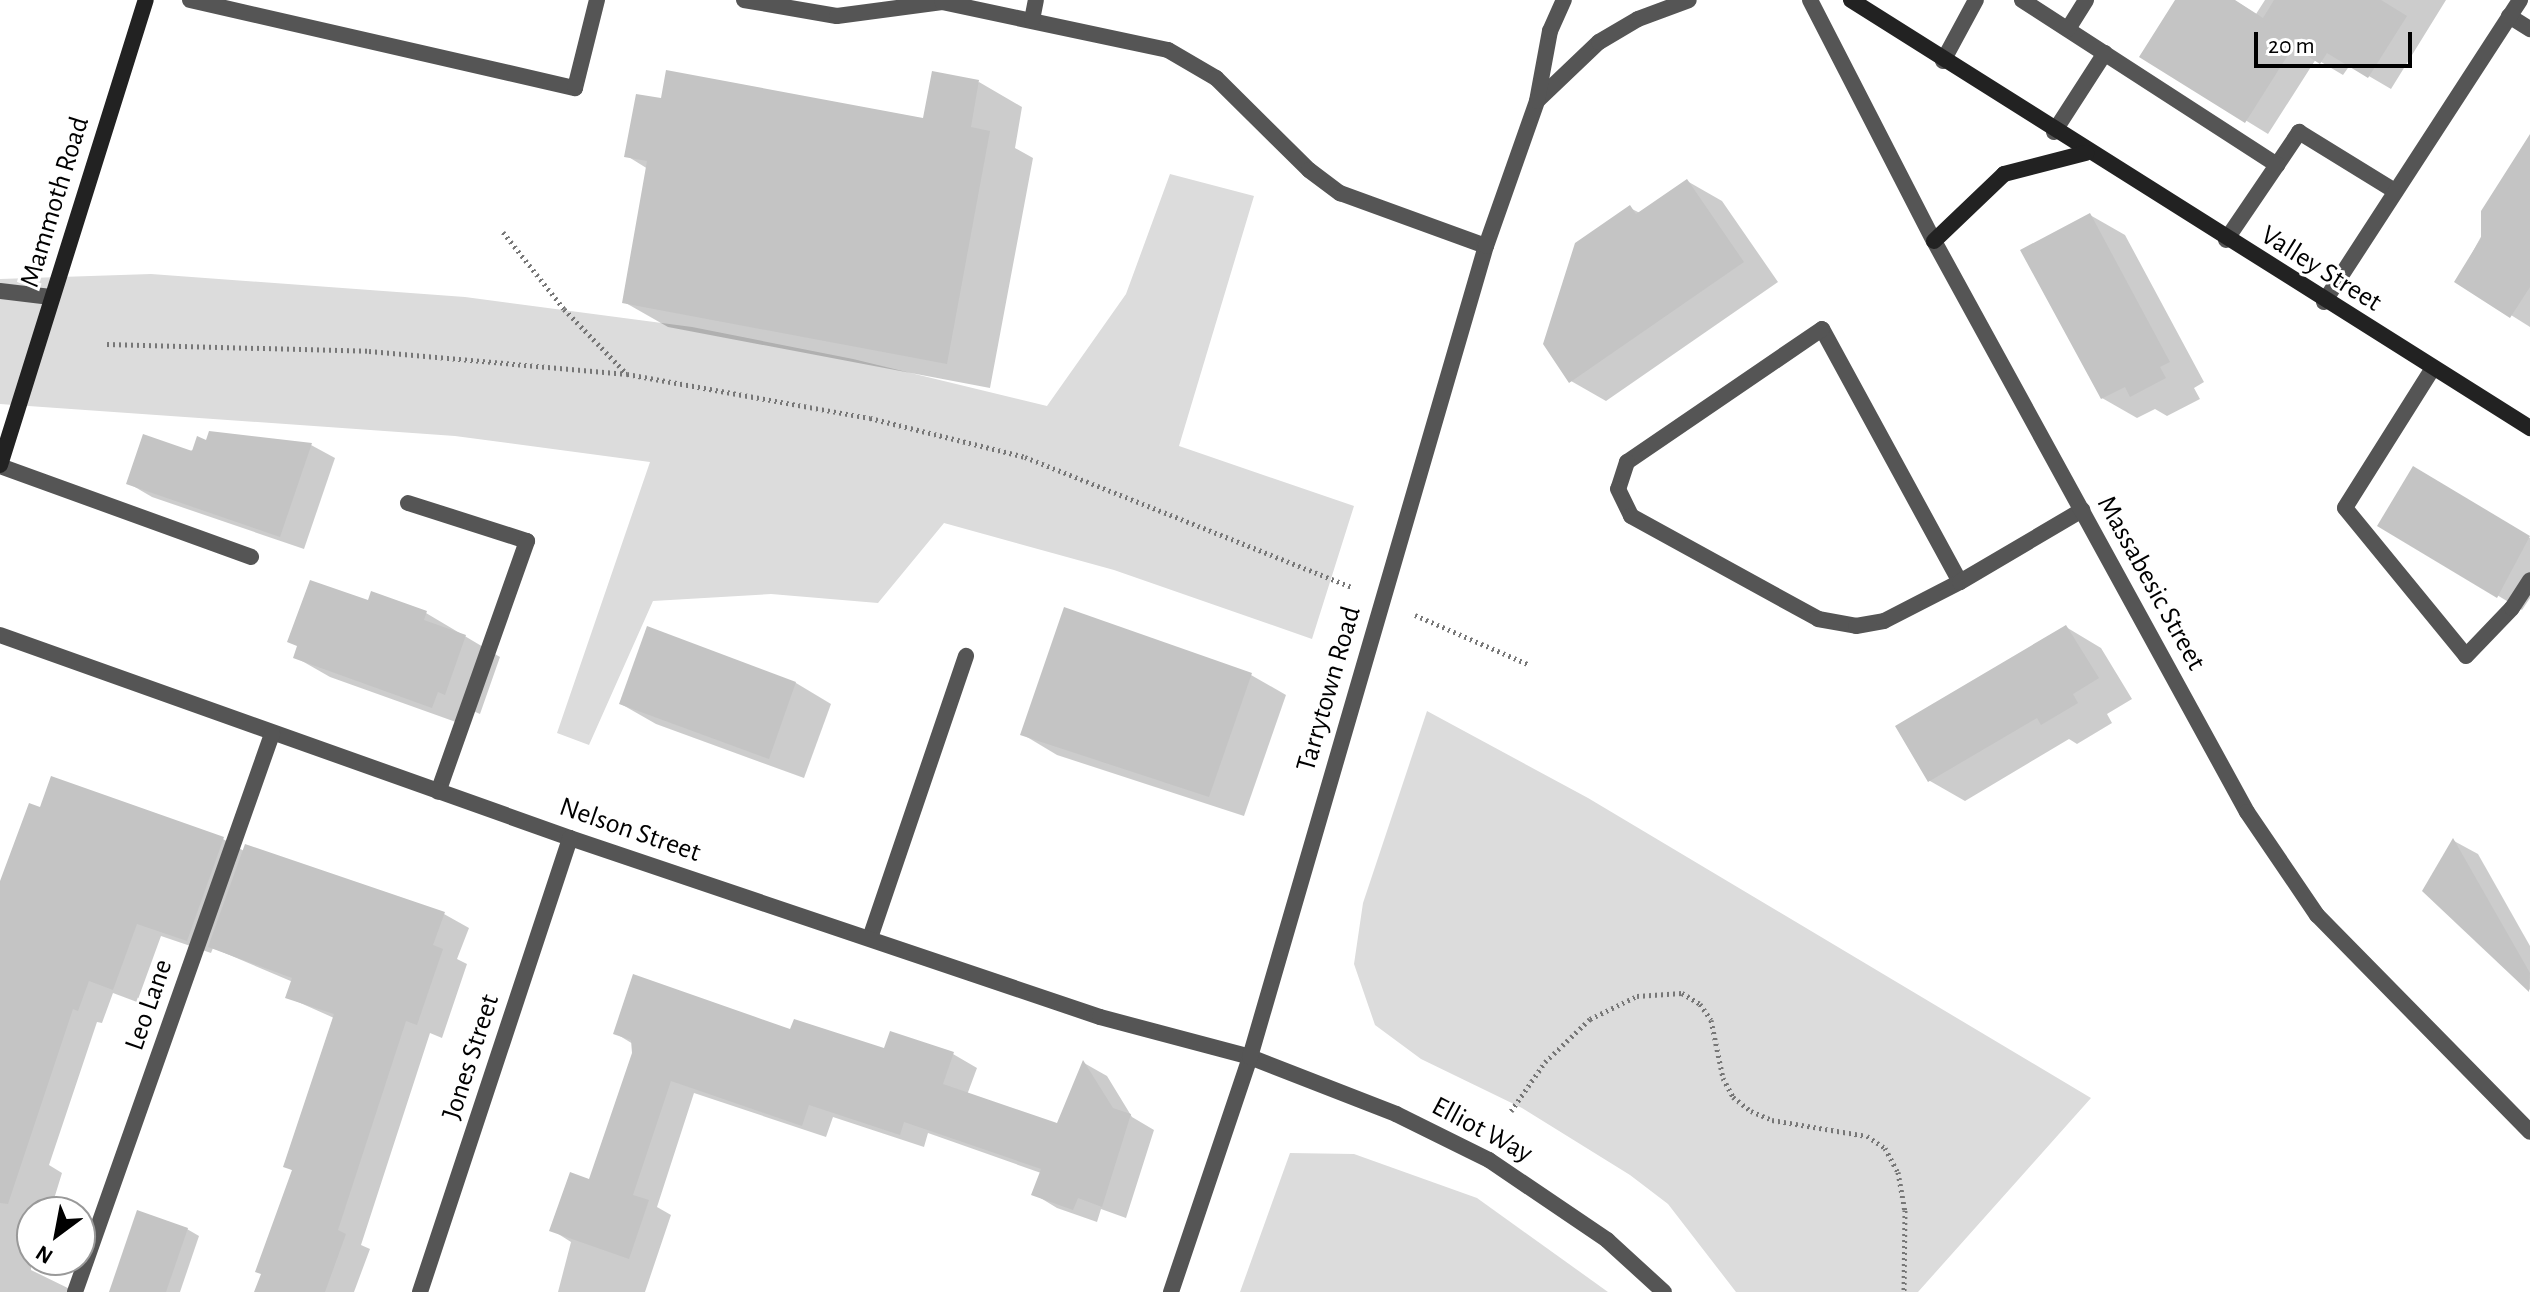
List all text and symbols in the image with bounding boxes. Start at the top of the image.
scale bar [2258,16,2416,66]
text: 20 m [2268,34,2315,58]
street label: Mammoth Road [13,113,97,291]
street label: Valley Street [2254,219,2388,319]
street label: Massabesic Street [2089,490,2213,676]
street label: Tarrytown Road [1289,602,1369,776]
street label: Nelson Street [555,790,705,870]
street label: Leo Lane [118,955,180,1055]
street label: Jones Street [435,990,507,1124]
street label: Elliot Way [1426,1089,1538,1171]
north arrow [16,1196,96,1276]
text: N [32,1241,57,1268]

